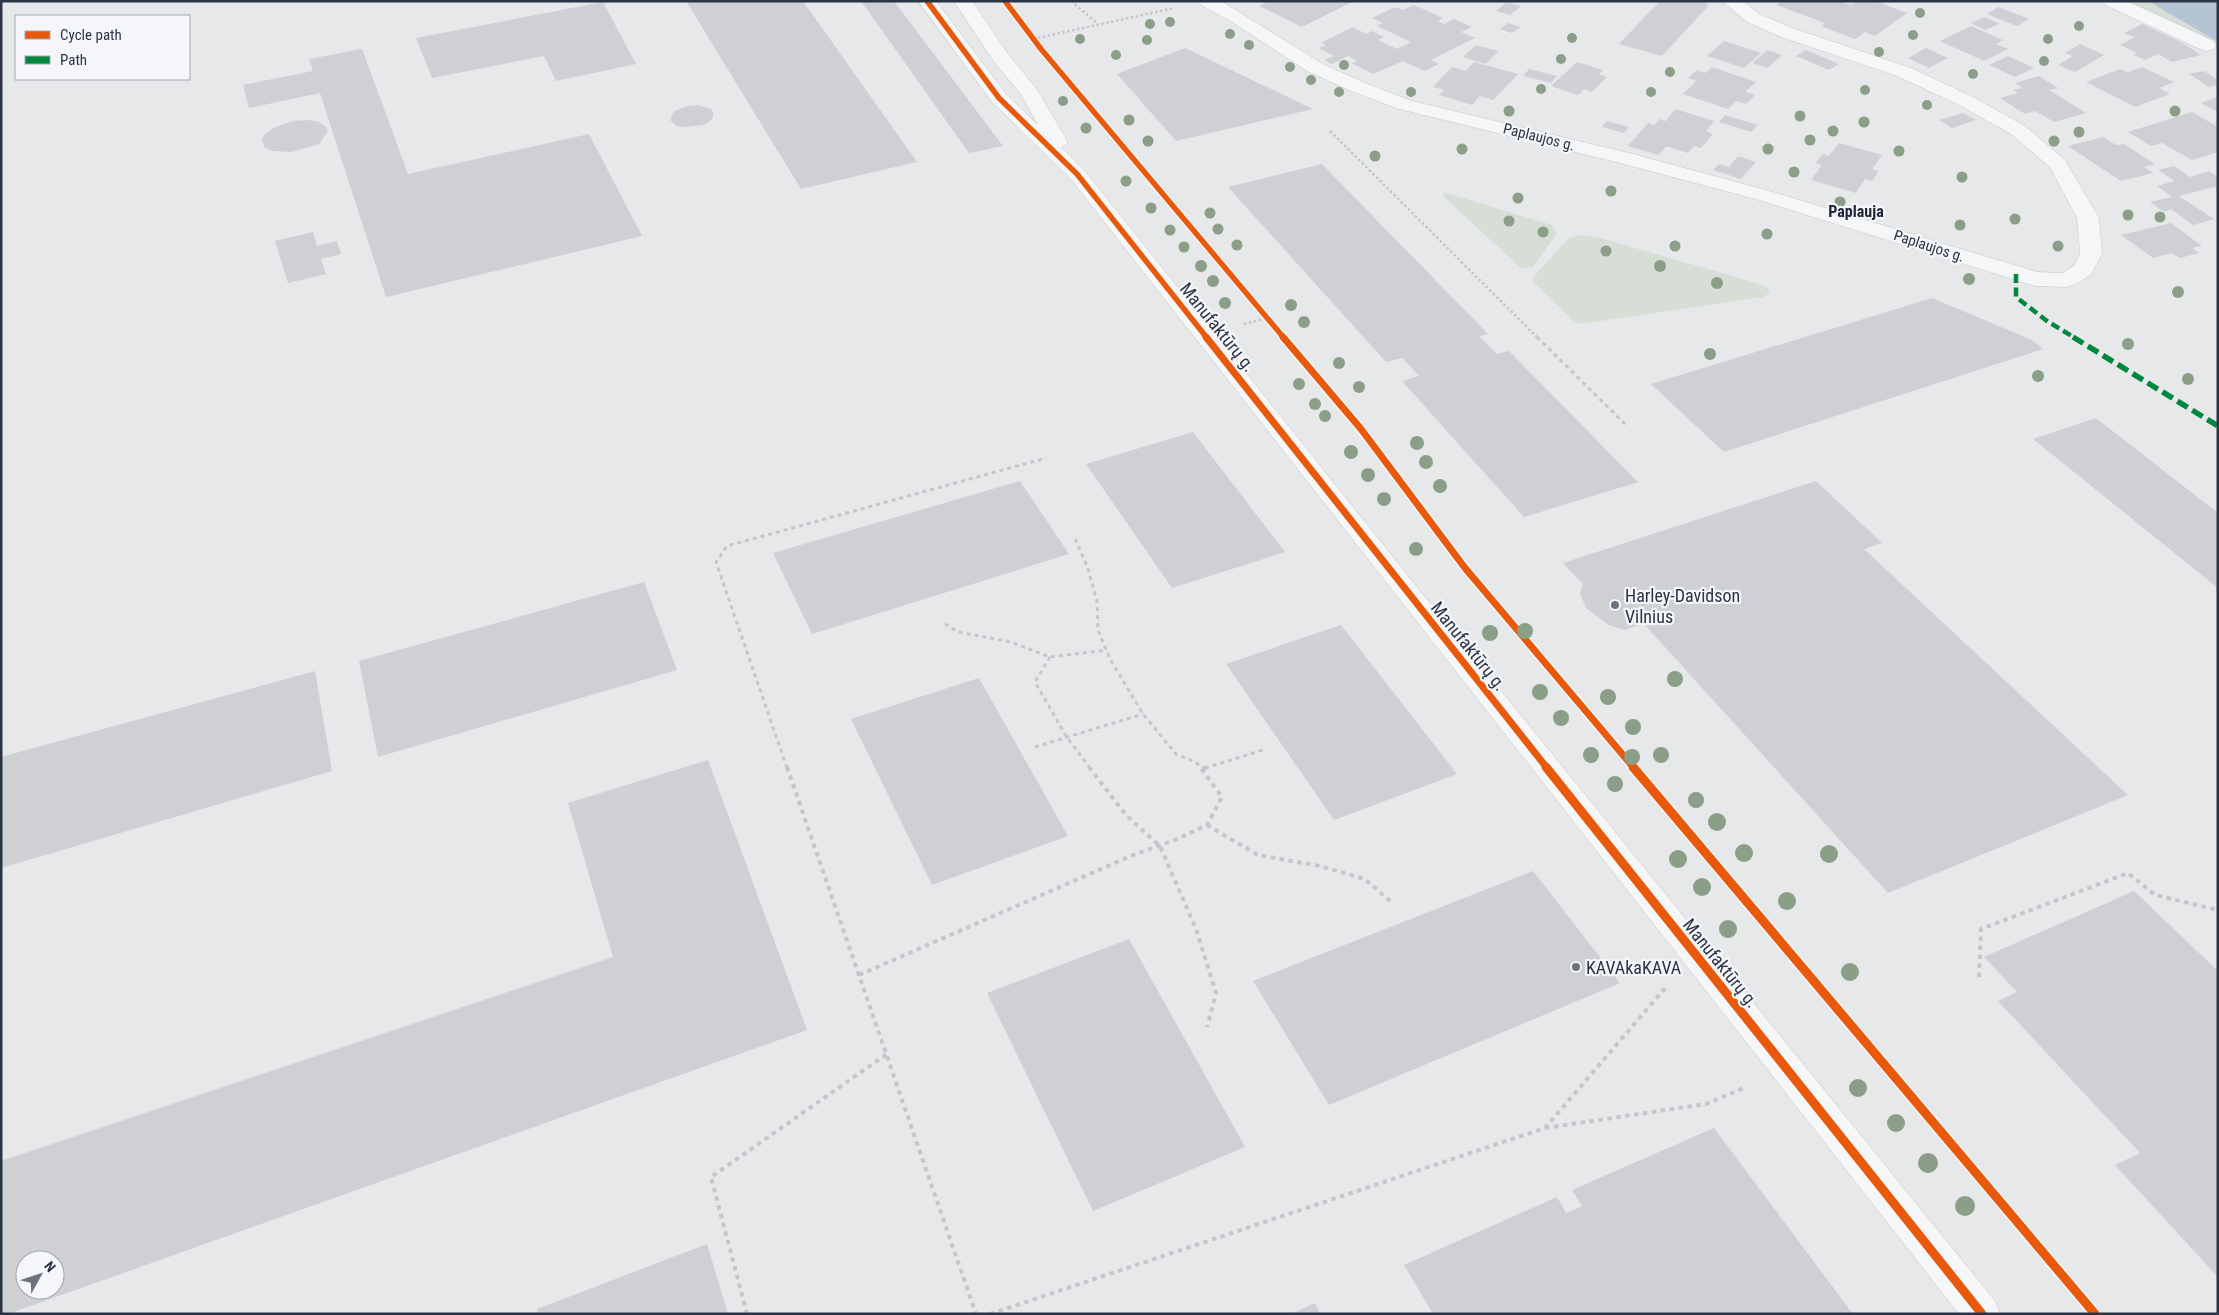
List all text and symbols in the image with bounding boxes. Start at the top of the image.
legend [15,15,190,80]
text: Cycle path [60,26,122,44]
text: Path [60,51,87,69]
street label: Paplaujos g. [1501,119,1577,155]
district label: Paplauja [1828,202,1884,221]
street label: Paplaujos g. [1891,226,1967,266]
street label: Manufaktūrų g. [1176,278,1260,376]
place label: Harley-Davidson Vilnius [1625,585,1740,627]
street label: Manufaktūrų g. [1427,597,1511,695]
marker: Harley-Davidson Vilnius [1609,599,1621,611]
street label: Manufaktūrų g. [1679,914,1763,1012]
place label: KAVAkaKAVA [1586,957,1682,978]
marker: KAVAkaKAVA [1570,961,1582,973]
north arrow [15,1250,65,1300]
text: N [41,1258,59,1275]

